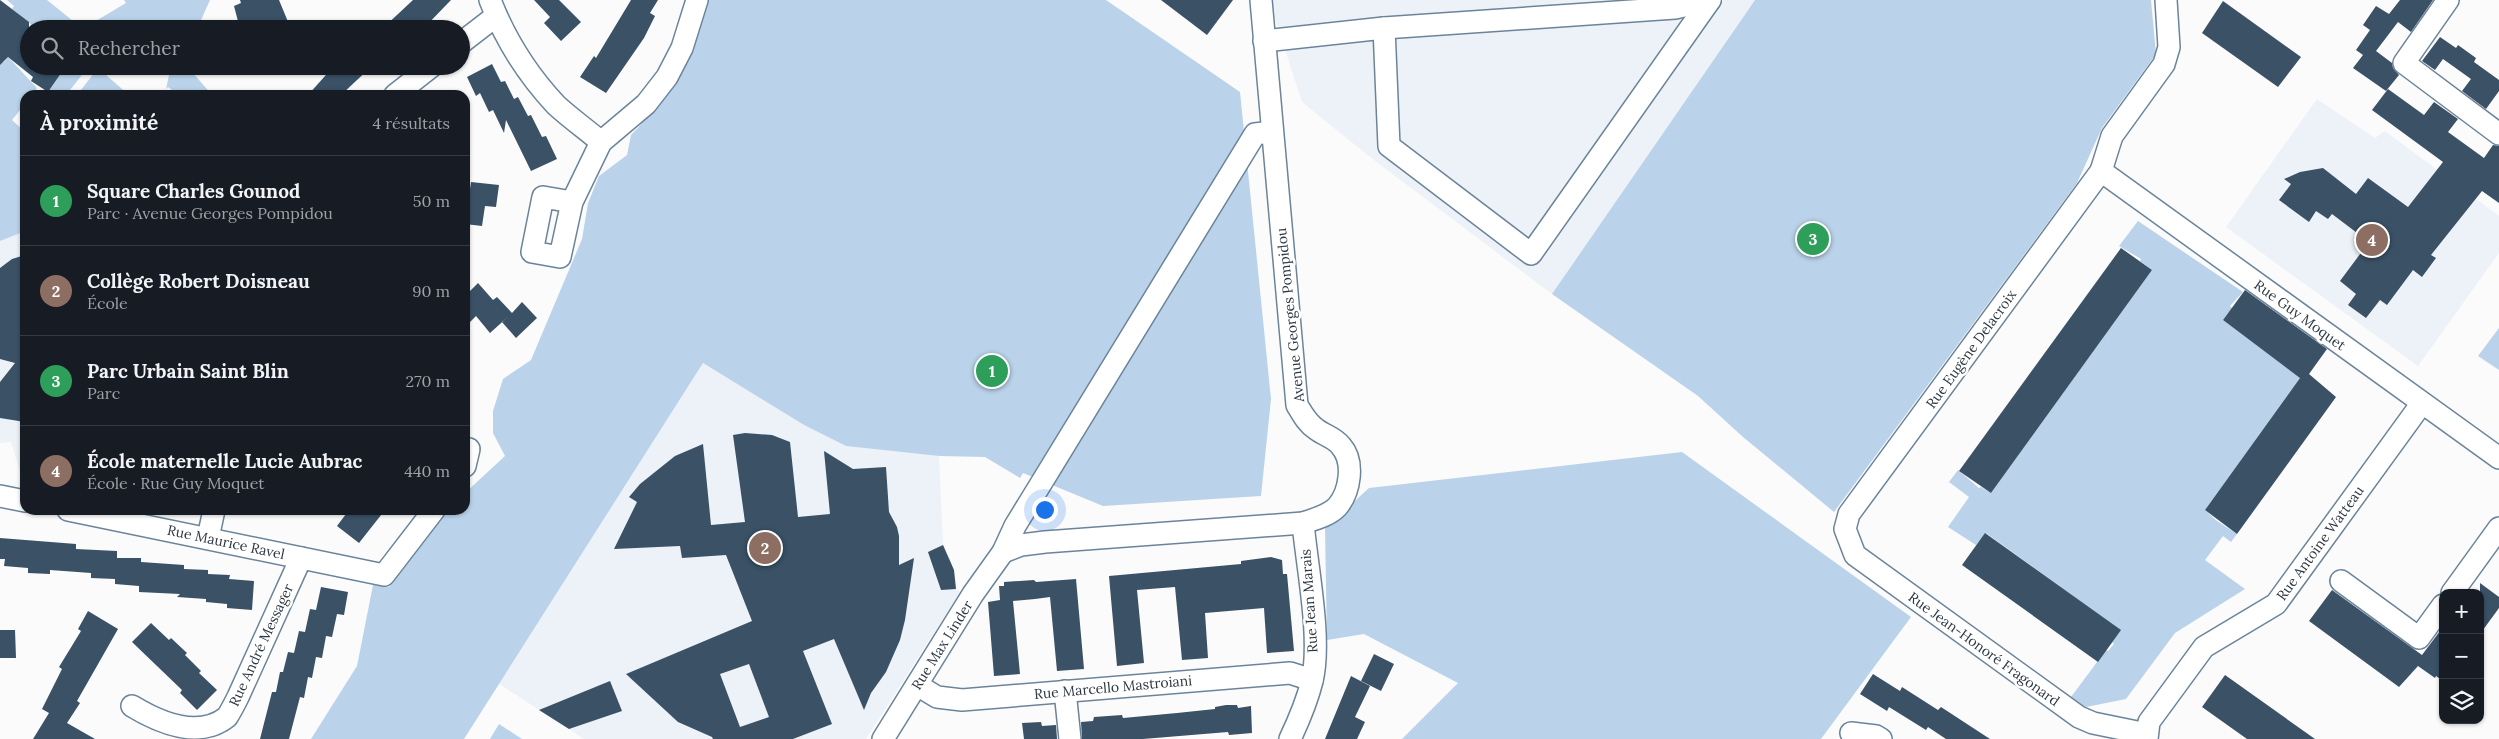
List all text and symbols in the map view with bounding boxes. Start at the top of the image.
search box [20,20,470,75]
icon: search [38,34,66,62]
text: Rechercher [78,36,180,60]
text: À proximité [40,109,158,136]
text: 4 résultats [372,113,450,133]
text: Square Charles Gounod [87,179,300,203]
text: 1 [53,191,59,211]
text: 50 m [413,191,450,211]
text: Parc · Avenue Georges Pompidou [87,203,333,223]
pin: 3 [1797,220,1829,258]
pin: 4 [2356,221,2388,259]
street label: Avenue Georges Pompidou [1272,227,1308,404]
text: Collège Robert Doisneau [87,269,310,293]
street label: Rue Guy Moquet [2251,276,2350,355]
text: 2 [52,281,60,301]
text: 90 m [412,281,450,301]
street label: Rue Eugène Delacroix [1922,286,2020,412]
text: École [87,293,128,313]
pin: 1 [976,352,1008,390]
text: Parc Urbain Saint Blin [87,359,289,383]
text: 3 [52,371,60,391]
text: 270 m [406,371,450,391]
text: Parc [87,383,120,403]
text: École maternelle Lucie Aubrac [87,449,362,473]
text: 4 [52,461,60,481]
text: 440 m [404,461,450,481]
text: École · Rue Guy Moquet [87,473,264,493]
street label: Rue Antoine Watteau [2272,482,2368,604]
your location [1032,497,1058,523]
street label: Rue Maurice Ravel [166,521,287,563]
pin: 2 [749,529,781,567]
street label: Rue Jean Marais [1296,548,1322,654]
street label: Rue André Messager [225,581,297,709]
street label: Rue Jean-Honoré Fragonard [1905,588,2063,710]
map controls [2439,589,2484,724]
button: + [2439,589,2484,634]
street label: Rue Max Linder [907,597,977,693]
button: − [2439,634,2484,679]
street label: Rue Marcello Mastroiani [1033,671,1193,703]
button: layers [2439,679,2484,724]

